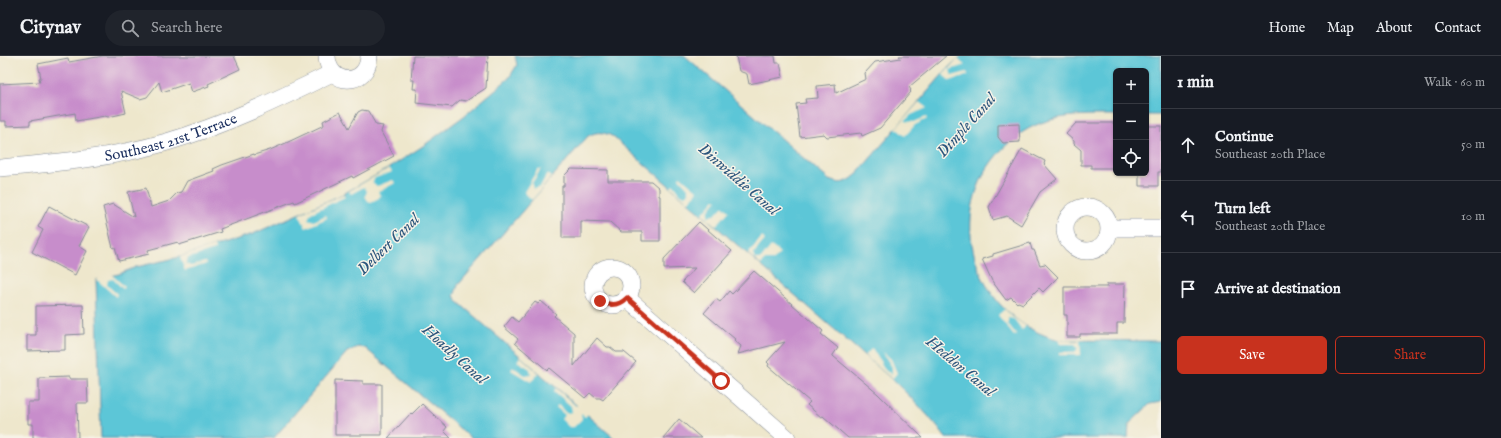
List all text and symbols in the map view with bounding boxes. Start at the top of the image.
search box [105,10,385,46]
text: Citynav [20,16,81,40]
icon: search [119,17,141,39]
text: Search here [151,18,222,37]
text: Home [1269,19,1305,37]
text: Map [1327,19,1354,37]
text: About [1376,19,1412,37]
text: Contact [1434,19,1481,37]
map controls [1113,68,1149,176]
button: + [1113,68,1149,104]
text: 1 min [1177,72,1214,93]
text: Walk · 60 m [1424,74,1485,91]
water label: Dimple Canal [933,89,1002,162]
button: − [1113,104,1149,140]
street label: Southeast 21st Terrace [103,108,240,165]
text: Continue [1215,127,1273,146]
icon: ahead [1177,134,1199,156]
text: 50 m [1461,136,1485,153]
water label: Dinwiddie Canal [694,140,783,221]
button: locate [1113,140,1149,176]
text: Southeast 20th Place [1215,146,1325,163]
text: Turn left [1215,199,1271,218]
icon: left [1177,206,1199,228]
text: 10 m [1461,208,1485,225]
water label: Delbert Canal [354,209,425,280]
text: Southeast 20th Place [1215,218,1325,235]
icon: arrive [1177,278,1199,300]
text: Arrive at destination [1215,279,1341,298]
route end [591,292,609,310]
water label: Hoadly Canal [417,320,491,390]
water label: Heddon Canal [921,332,1000,403]
button: Save [1177,336,1327,374]
button: Share [1335,336,1485,374]
route start [712,372,730,390]

